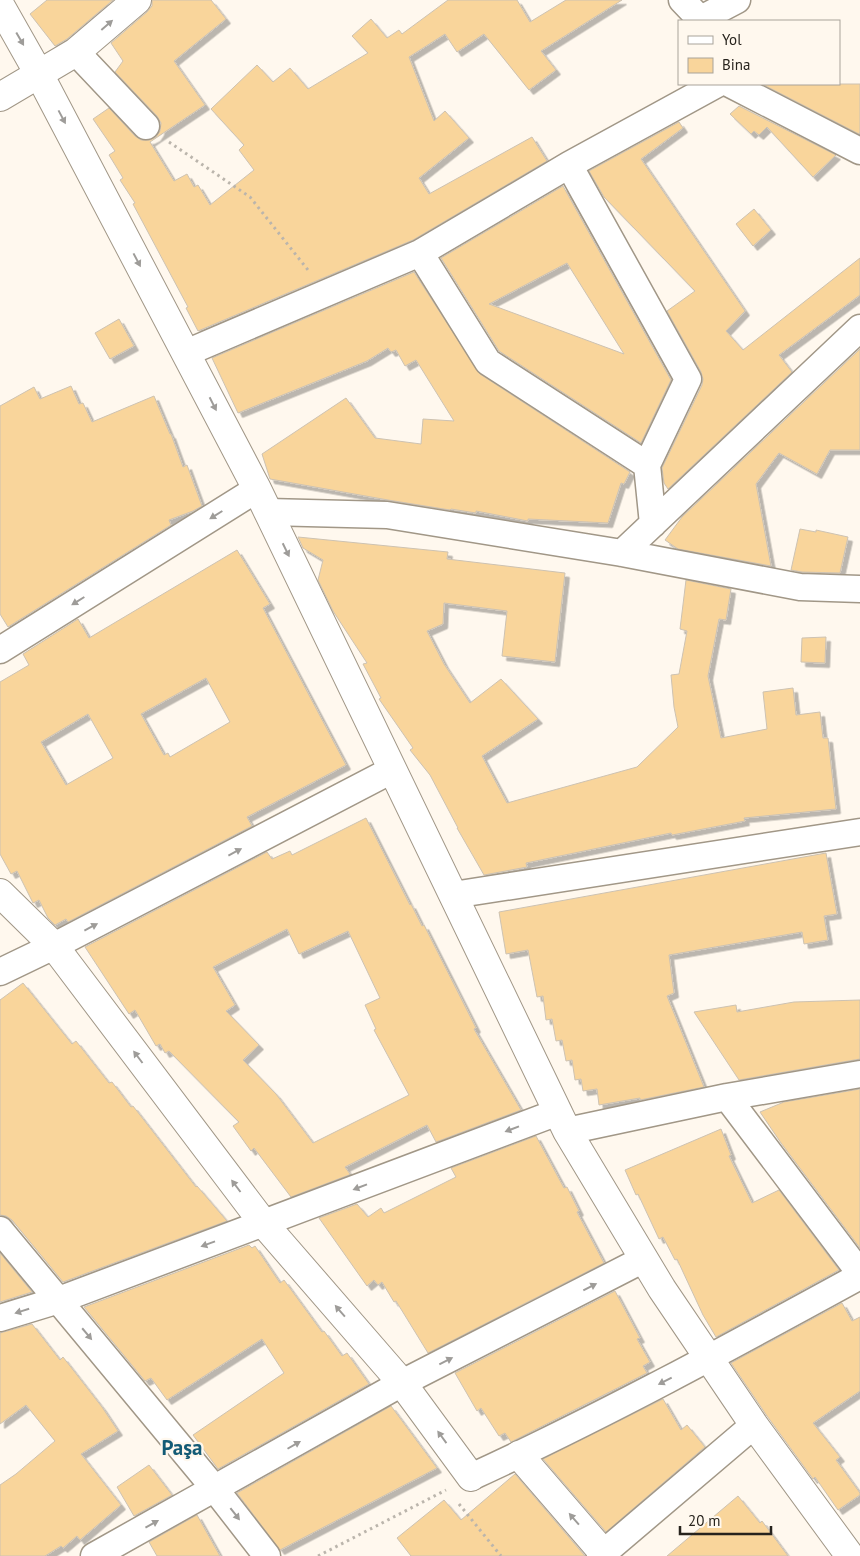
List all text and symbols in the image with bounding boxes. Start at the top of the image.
one-way arrow [101,20,114,31]
legend [678,20,840,85]
text: Yol [722,30,742,49]
one-way arrow [15,33,24,46]
text: Bina [722,55,750,74]
one-way arrow [58,109,66,124]
one-way arrow [133,253,141,268]
one-way arrow [209,397,217,412]
one-way arrow [209,511,222,520]
one-way arrow [282,542,290,557]
one-way arrow [71,597,84,606]
one-way arrow [228,848,242,856]
one-way arrow [84,923,98,931]
one-way arrow [133,1050,143,1064]
one-way arrow [504,1125,519,1133]
one-way arrow [231,1179,241,1193]
one-way arrow [352,1183,367,1191]
one-way arrow [201,1241,215,1249]
one-way arrow [583,1283,598,1291]
one-way arrow [335,1305,346,1317]
one-way arrow [15,1308,30,1316]
one-way arrow [82,1328,93,1341]
one-way arrow [439,1357,453,1365]
one-way arrow [658,1377,672,1385]
one-way arrow [437,1430,447,1444]
district label: Paşa [161,1434,203,1461]
one-way arrow [287,1440,300,1449]
scale bar [680,1504,771,1536]
one-way arrow [229,1507,240,1520]
text: 20 m [688,1511,721,1530]
one-way arrow [569,1513,580,1525]
one-way arrow [145,1520,159,1528]

